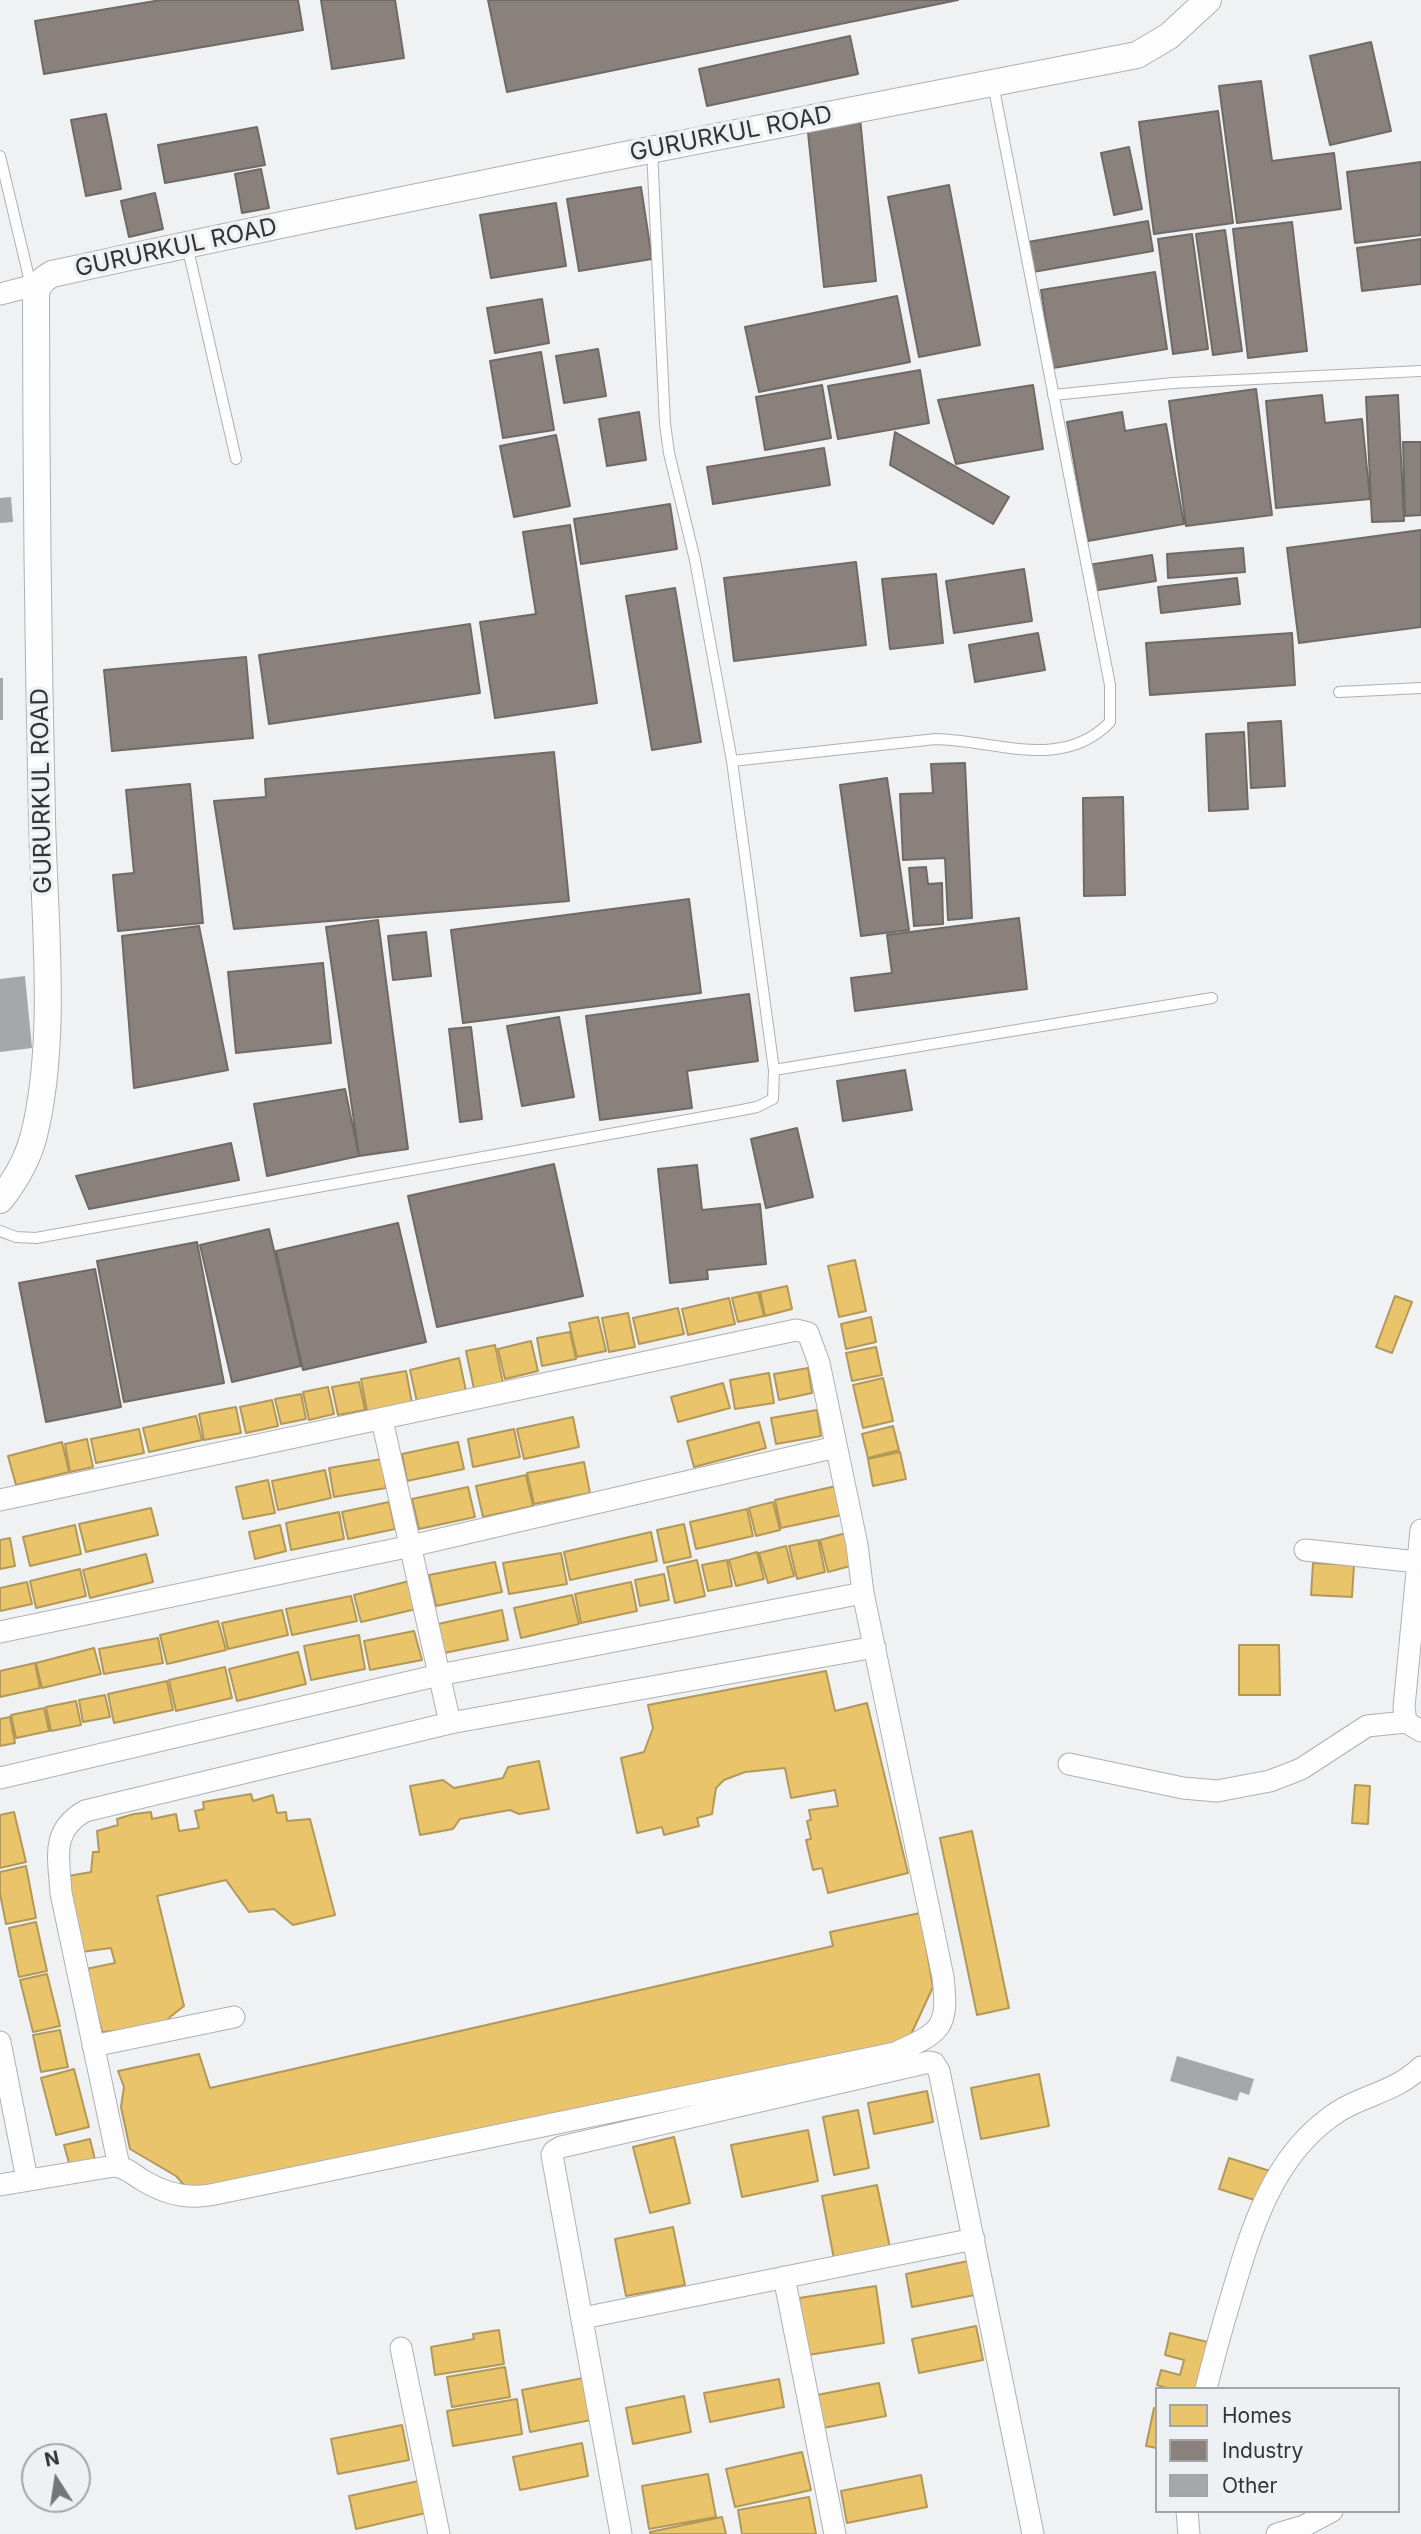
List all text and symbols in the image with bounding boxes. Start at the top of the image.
street label: GURURKUL ROAD [627,100,835,168]
street label: GURURKUL ROAD [72,213,280,283]
street label: GURURKUL ROAD [26,688,58,894]
legend [1155,2387,1400,2513]
text: Homes [1222,2403,1292,2428]
text: Industry [1222,2438,1303,2463]
north arrow [21,2443,91,2513]
text: N [42,2446,61,2472]
text: Other [1222,2473,1278,2498]

